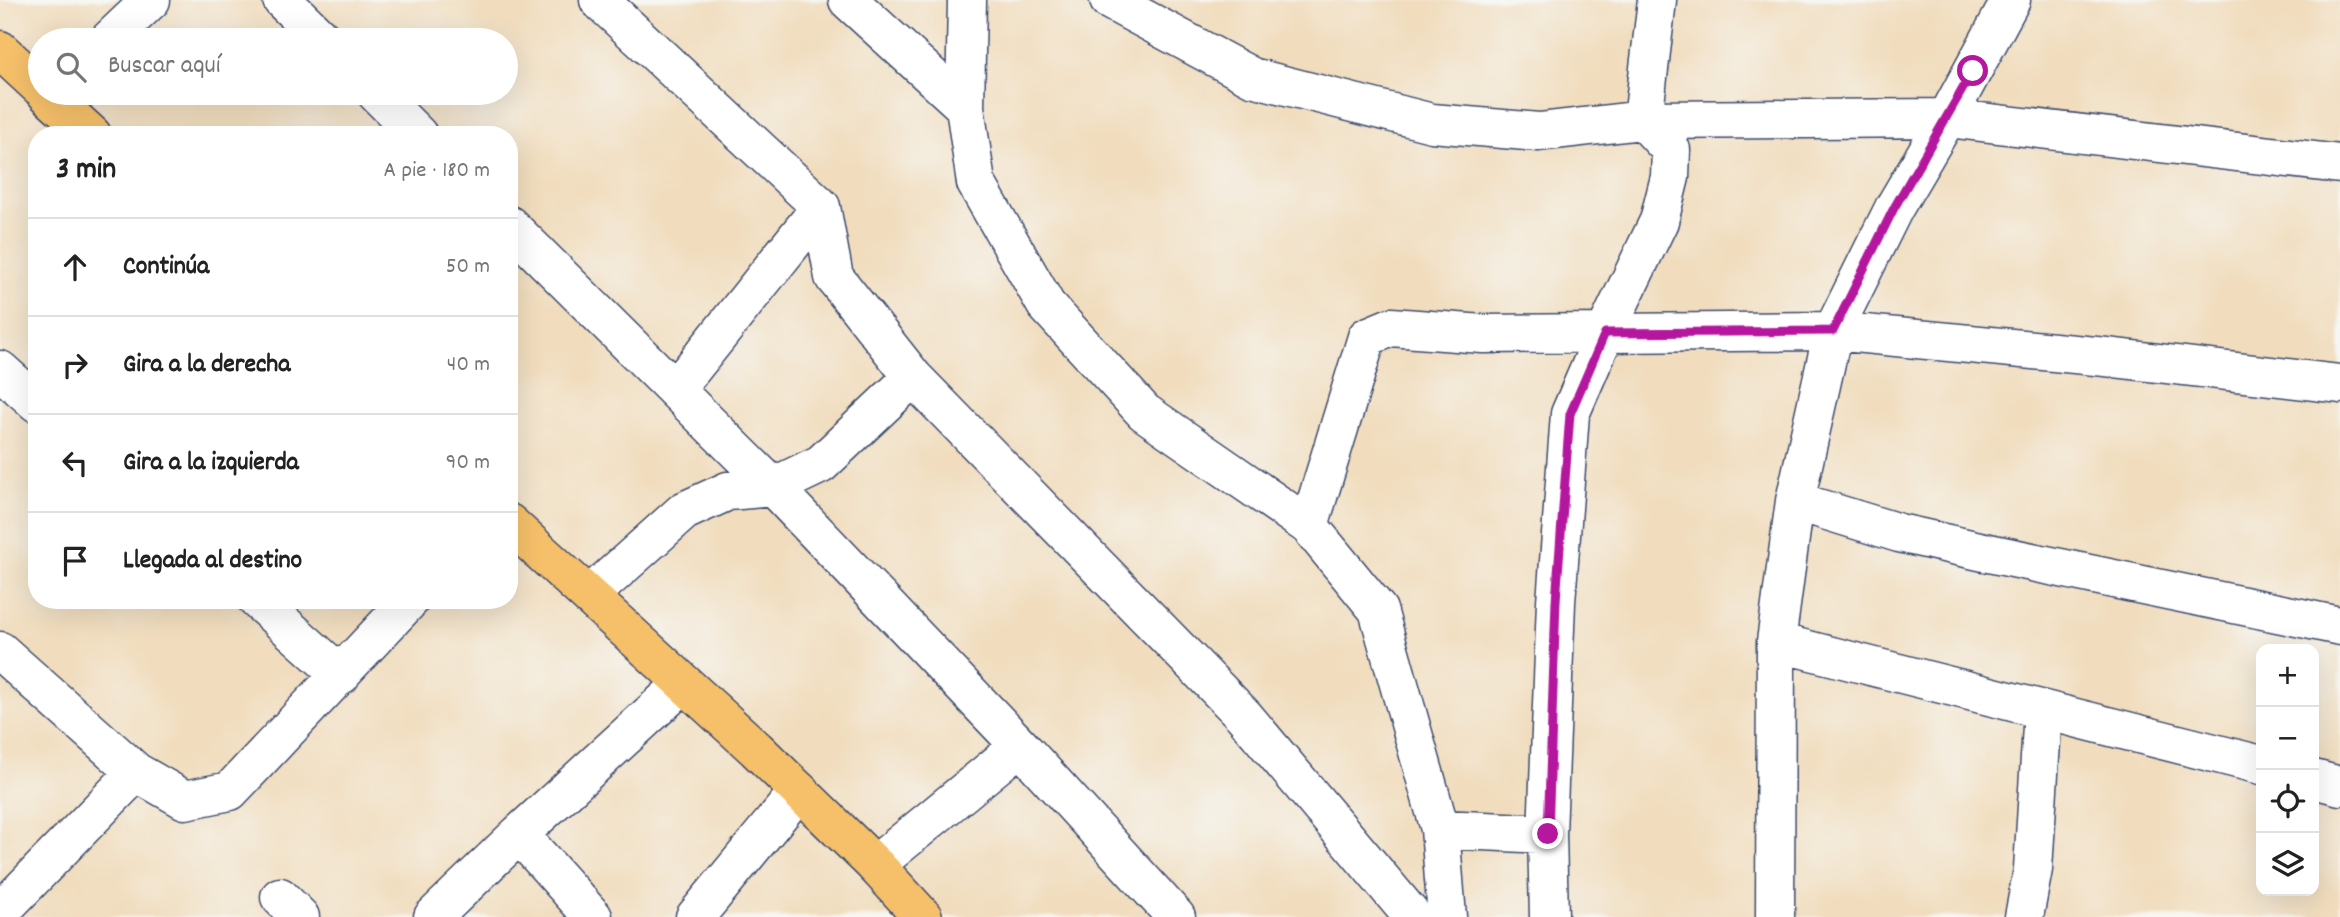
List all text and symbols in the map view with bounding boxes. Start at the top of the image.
search box [28,28,518,105]
icon: search [52,48,90,86]
text: Buscar aquí [108,48,220,85]
route start [1957,55,1988,86]
text: 3 min [56,150,116,193]
text: A pie · 180 m [384,155,490,188]
icon: ahead [56,248,94,286]
text: Continúa [123,249,209,286]
text: 50 m [446,251,490,284]
icon: right [56,346,94,384]
text: Gira a la derecha [123,347,290,384]
text: 40 m [447,349,490,382]
icon: left [56,444,94,482]
text: Gira a la izquierda [123,445,299,482]
text: 90 m [446,447,490,480]
icon: arrive [56,542,94,580]
text: Llegada al destino [123,543,302,580]
map controls [2256,644,2319,896]
button: + [2256,644,2319,707]
button: − [2256,707,2319,770]
button: locate [2256,770,2319,833]
route end [1532,818,1563,849]
button: layers [2256,833,2319,896]

